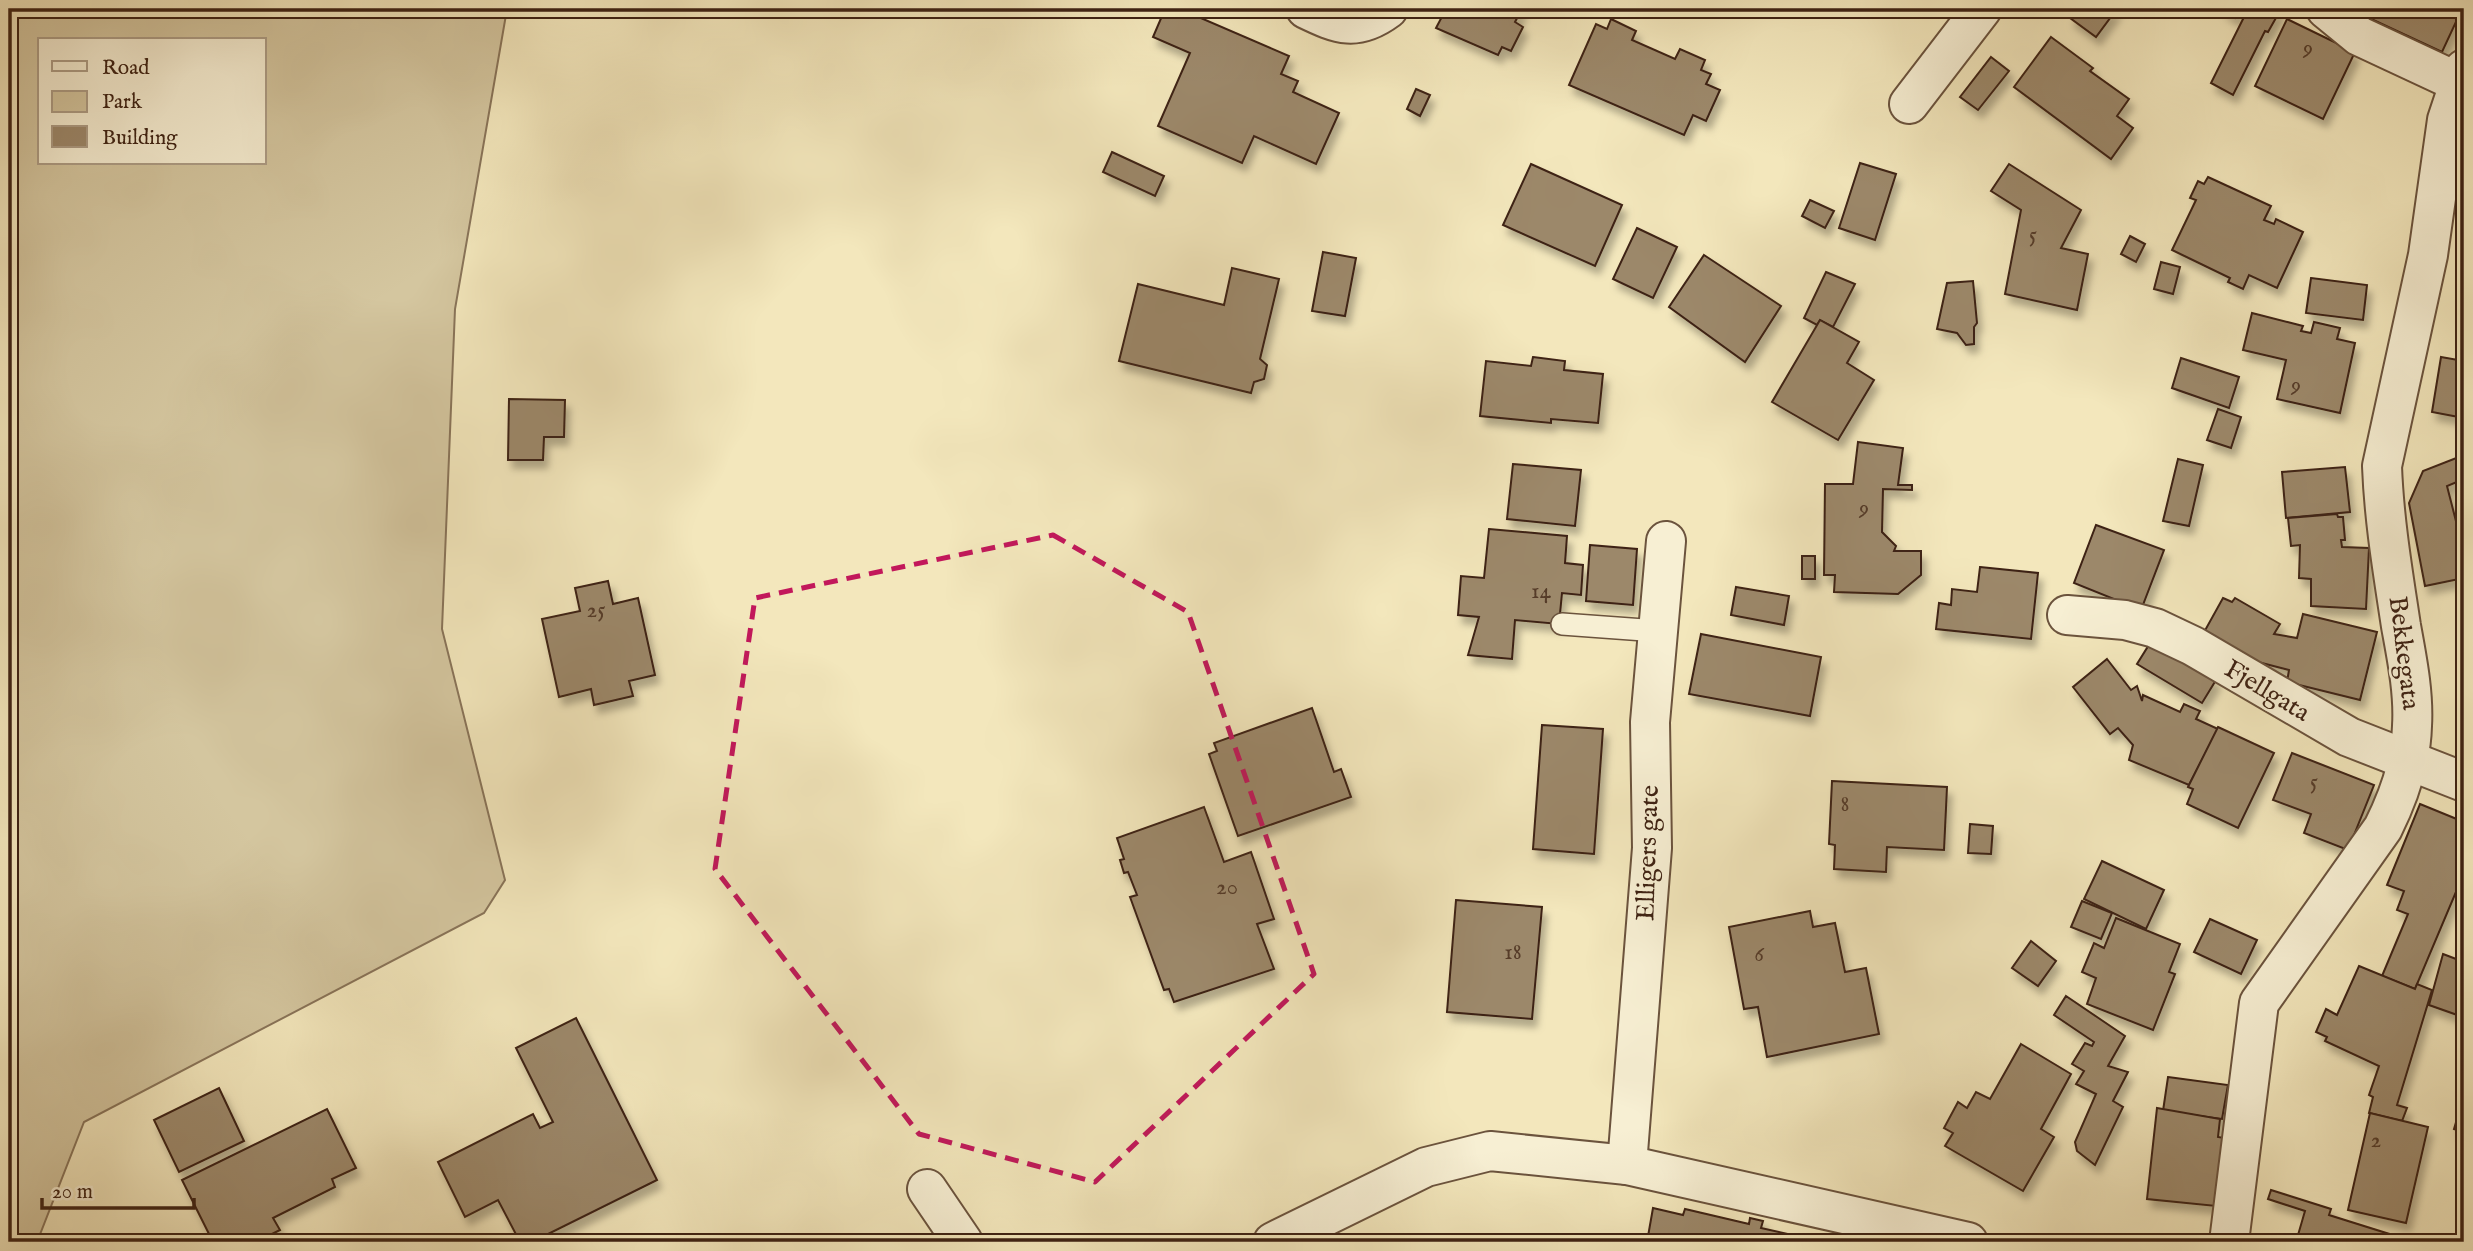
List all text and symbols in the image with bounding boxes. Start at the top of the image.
house number: 9 [2302,34,2313,63]
legend [38,38,266,164]
text: Road [102,55,150,82]
text: Park [102,89,143,116]
text: Building [102,125,178,152]
house number: 5 [2029,221,2037,250]
house number: 9 [2290,371,2301,400]
house number: 9 [1858,494,1869,523]
house number: 14 [1531,577,1552,606]
street label: Bekkegata [2381,594,2427,712]
house number: 25 [586,596,606,625]
street label: Fjellgata [2218,653,2317,730]
house number: 5 [2310,768,2318,797]
street label: Elligers gate [1629,784,1667,921]
house number: 8 [1840,790,1850,819]
house number: 20 [1216,873,1238,902]
house number: 18 [1504,938,1522,967]
house number: 6 [1754,940,1765,969]
house number: 2 [2371,1126,2381,1155]
scale bar [42,1167,194,1211]
text: 20 m [52,1179,93,1206]

